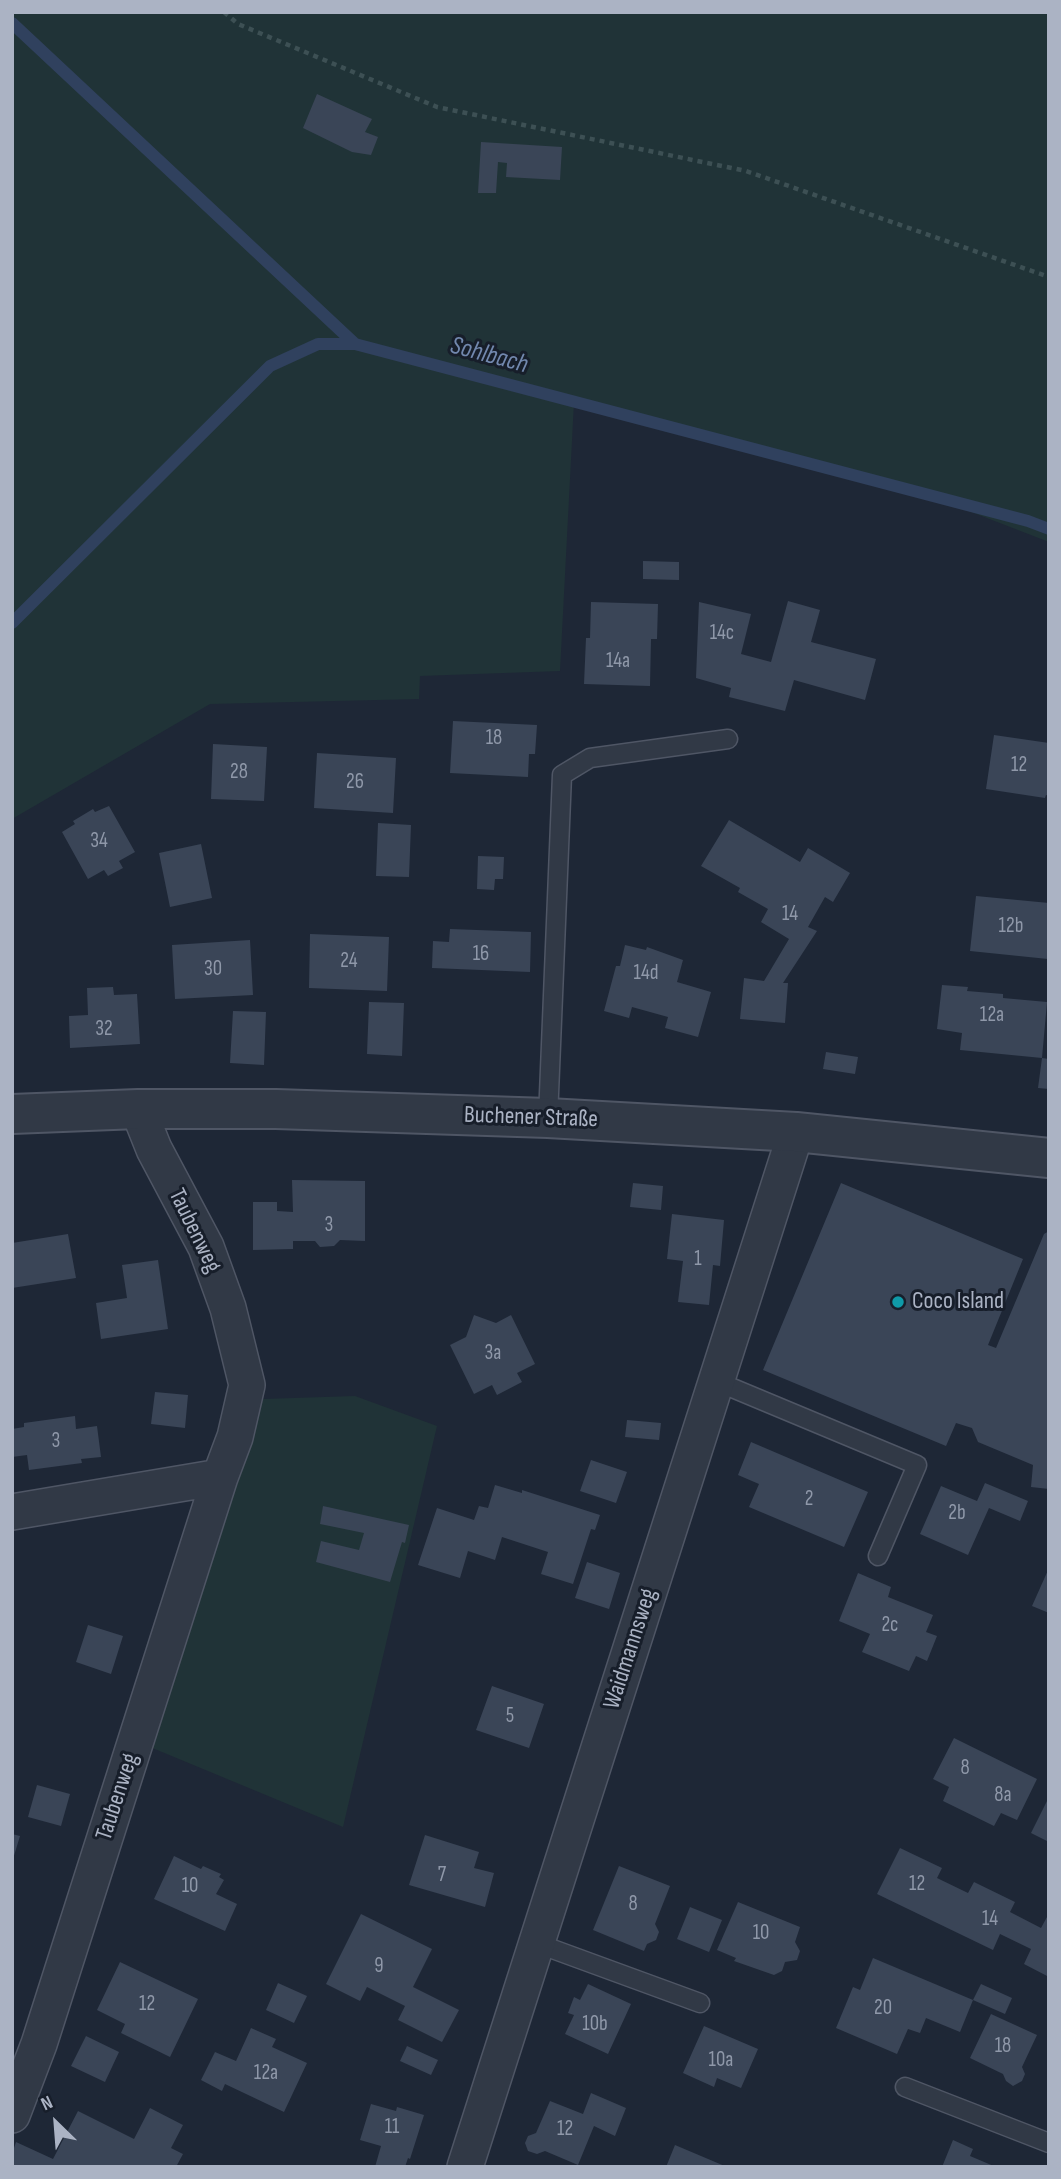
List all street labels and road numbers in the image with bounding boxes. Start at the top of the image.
street label: Buchener Straße [464,1101,598,1135]
street label: Taubenweg [161,1184,227,1278]
street label: Waidmannsweg [598,1585,664,1713]
street label: Taubenweg [90,1750,146,1844]

